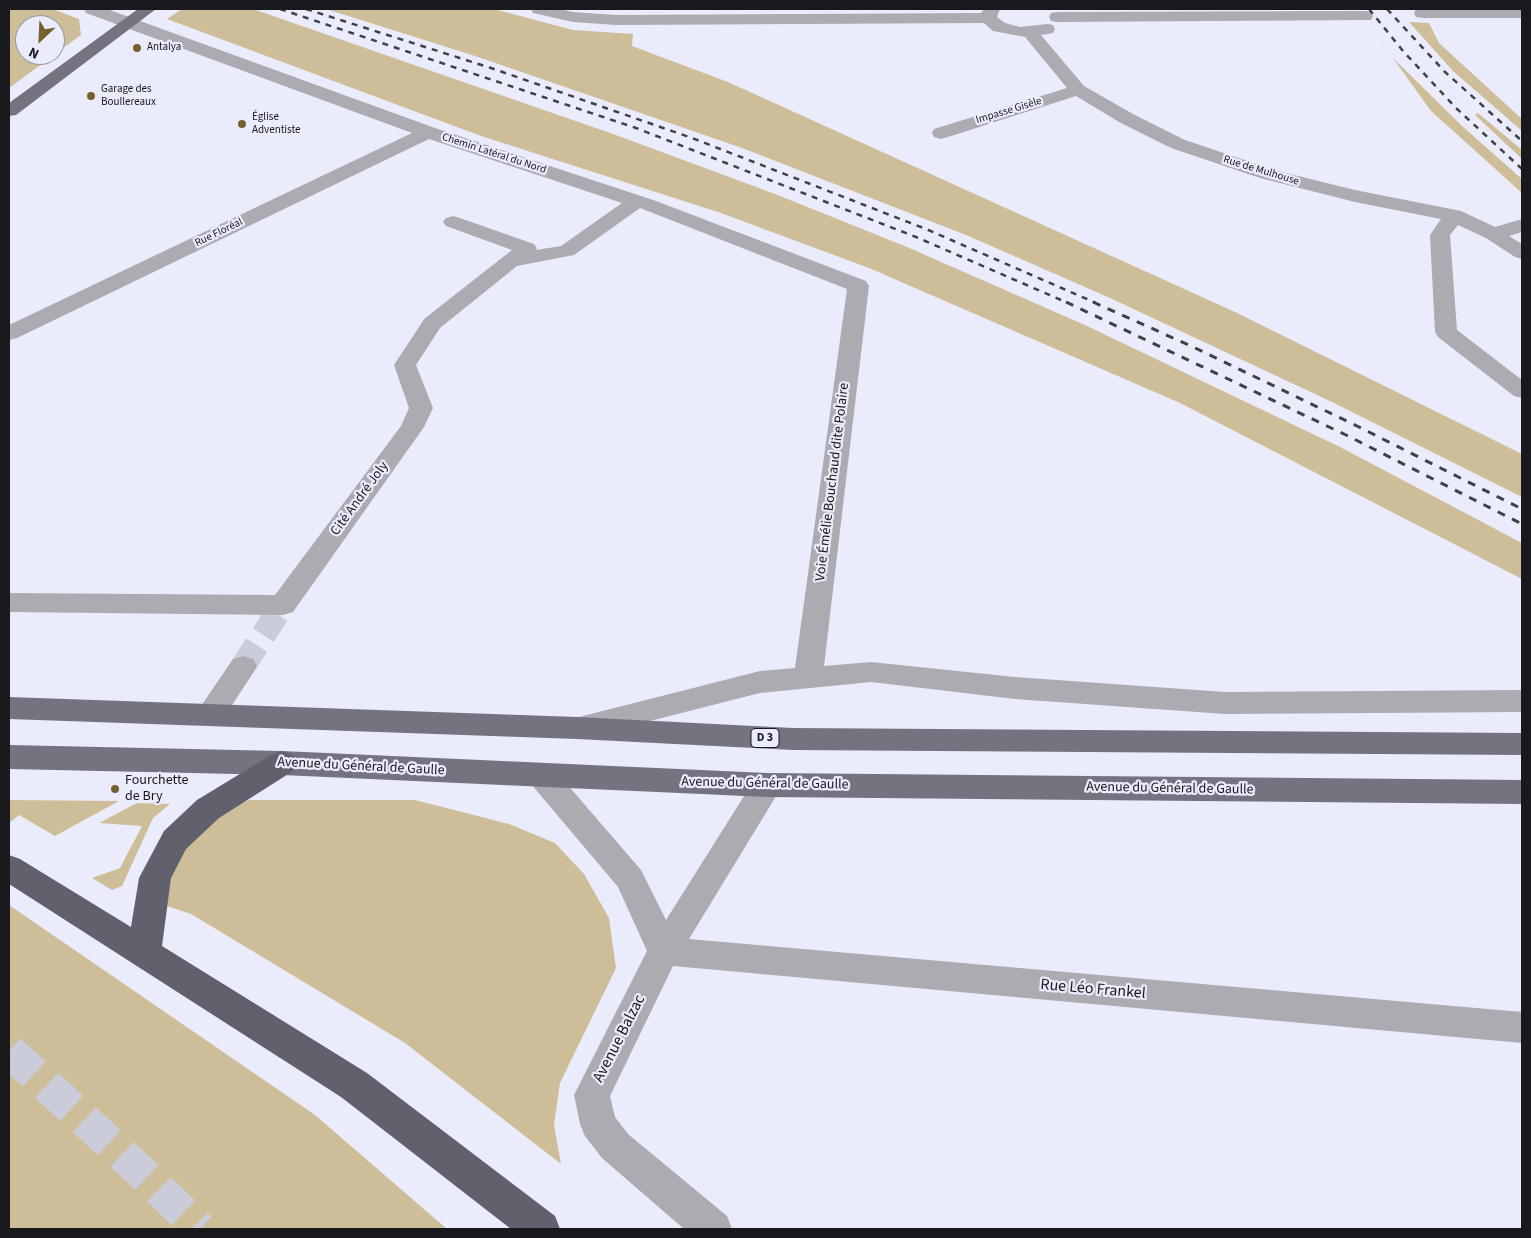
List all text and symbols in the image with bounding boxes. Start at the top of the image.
north arrow [15,15,65,65]
place label: Antalya [147,41,181,55]
text: N [26,42,43,64]
marker: Antalya [131,42,143,54]
place label: Garage des Boullereaux [101,83,156,109]
marker: Garage des Boullereaux [85,90,97,102]
street label: Impasse Gisèle [974,95,1044,127]
place label: Église Adventiste [252,111,300,137]
marker: Église Adventiste [236,118,248,130]
street label: Chemin Latéral du Nord [440,131,548,177]
street label: Rue de Mulhouse [1222,153,1300,189]
street label: Rue Floréal [193,216,245,250]
street label: Voie Émélie Bouchaud dite Polaire [813,382,853,582]
street label: Cité André Joly [327,459,393,539]
road number: D 3 [751,728,779,748]
street label: Avenue du Général de Gaulle [277,754,445,780]
place label: Fourchette de Bry [125,773,188,806]
street label: Avenue du Général de Gaulle [681,774,849,794]
street label: Avenue du Général de Gaulle [1086,779,1254,799]
marker: Fourchette de Bry [109,783,121,795]
street label: Rue Léo Frankel [1040,976,1146,1004]
street label: Avenue Balzac [590,992,650,1086]

